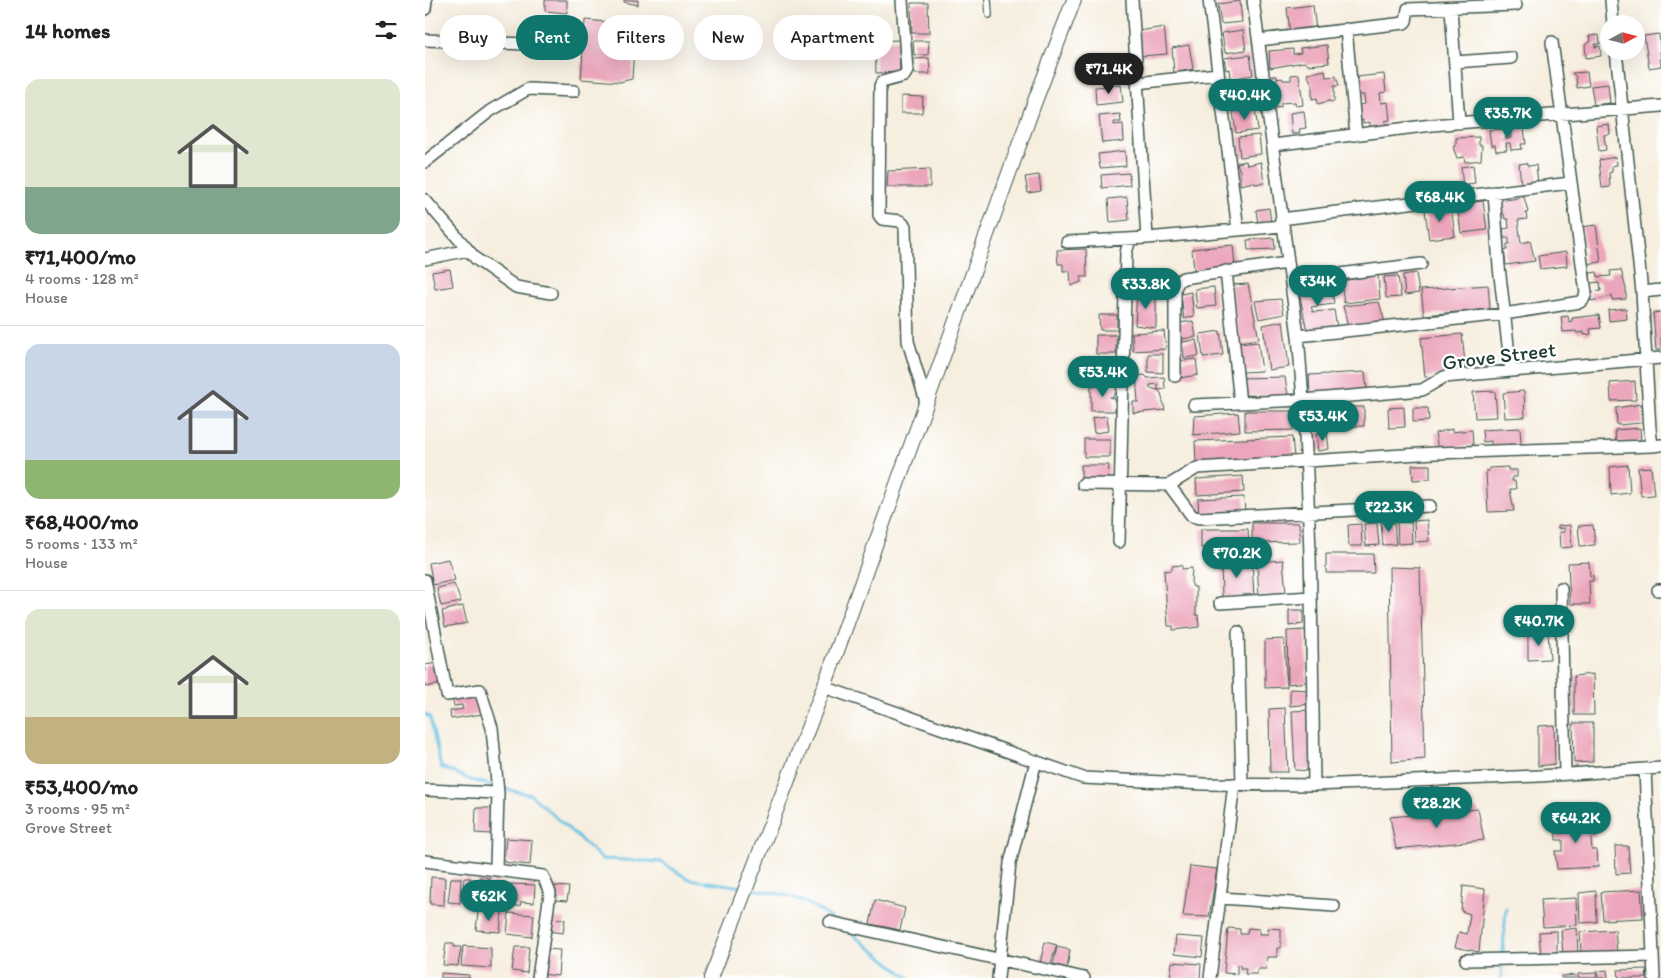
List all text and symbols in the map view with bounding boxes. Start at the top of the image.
chip: Buy [440,15,506,60]
chip: Rent [516,15,588,60]
chip: Filters [598,15,684,60]
chip: New [694,15,763,60]
chip: Apartment [773,15,893,60]
north arrow [1600,15,1645,60]
map controls [1600,15,1645,60]
icon: filters [372,16,400,44]
text: 14 homes [25,18,110,43]
pin: ₹71.4K [1068,52,1150,95]
text: ₹71.4K [1086,59,1132,78]
pin: ₹40.4K [1204,78,1286,121]
text: ₹40.4K [1219,85,1271,104]
pin: ₹35.7K [1467,96,1549,139]
text: ₹35.7K [1484,103,1532,122]
icon: home [168,111,258,201]
pin: ₹68.4K [1399,180,1481,223]
text: ₹68.4K [1416,187,1464,206]
text: ₹71,400/mo [25,244,136,269]
pin: ₹34K [1288,264,1348,307]
pin: ₹33.8K [1105,268,1187,310]
text: 4 rooms · 128 m² [25,269,139,288]
text: ₹34K [1300,271,1336,290]
text: ₹33.8K [1122,274,1170,293]
text: House [25,288,68,307]
street label: Grove Street [1441,336,1557,375]
pin: ₹53.4K [1062,356,1144,398]
text: ₹53.4K [1079,362,1127,381]
icon: home [168,377,258,467]
pin: ₹53.4K [1282,400,1364,442]
text: ₹53.4K [1299,406,1347,425]
pin: ₹22.3K [1348,490,1430,533]
text: ₹22.3K [1365,497,1413,516]
text: ₹68,400/mo [25,509,138,534]
text: 5 rooms · 133 m² [25,534,138,553]
pin: ₹70.2K [1196,536,1278,579]
text: ₹70.2K [1213,543,1261,562]
text: House [25,553,68,572]
pin: ₹40.7K [1498,604,1580,647]
text: ₹40.7K [1514,611,1564,630]
icon: home [168,642,258,732]
text: ₹53,400/mo [25,774,138,799]
pin: ₹28.2K [1396,786,1478,829]
text: ₹28.2K [1413,793,1461,812]
text: 3 rooms · 95 m² [25,799,130,818]
pin: ₹64.2K [1535,802,1617,844]
text: ₹64.2K [1552,808,1600,827]
text: Grove Street [25,818,112,837]
pin: ₹62K [459,880,519,922]
text: ₹62K [472,886,506,905]

